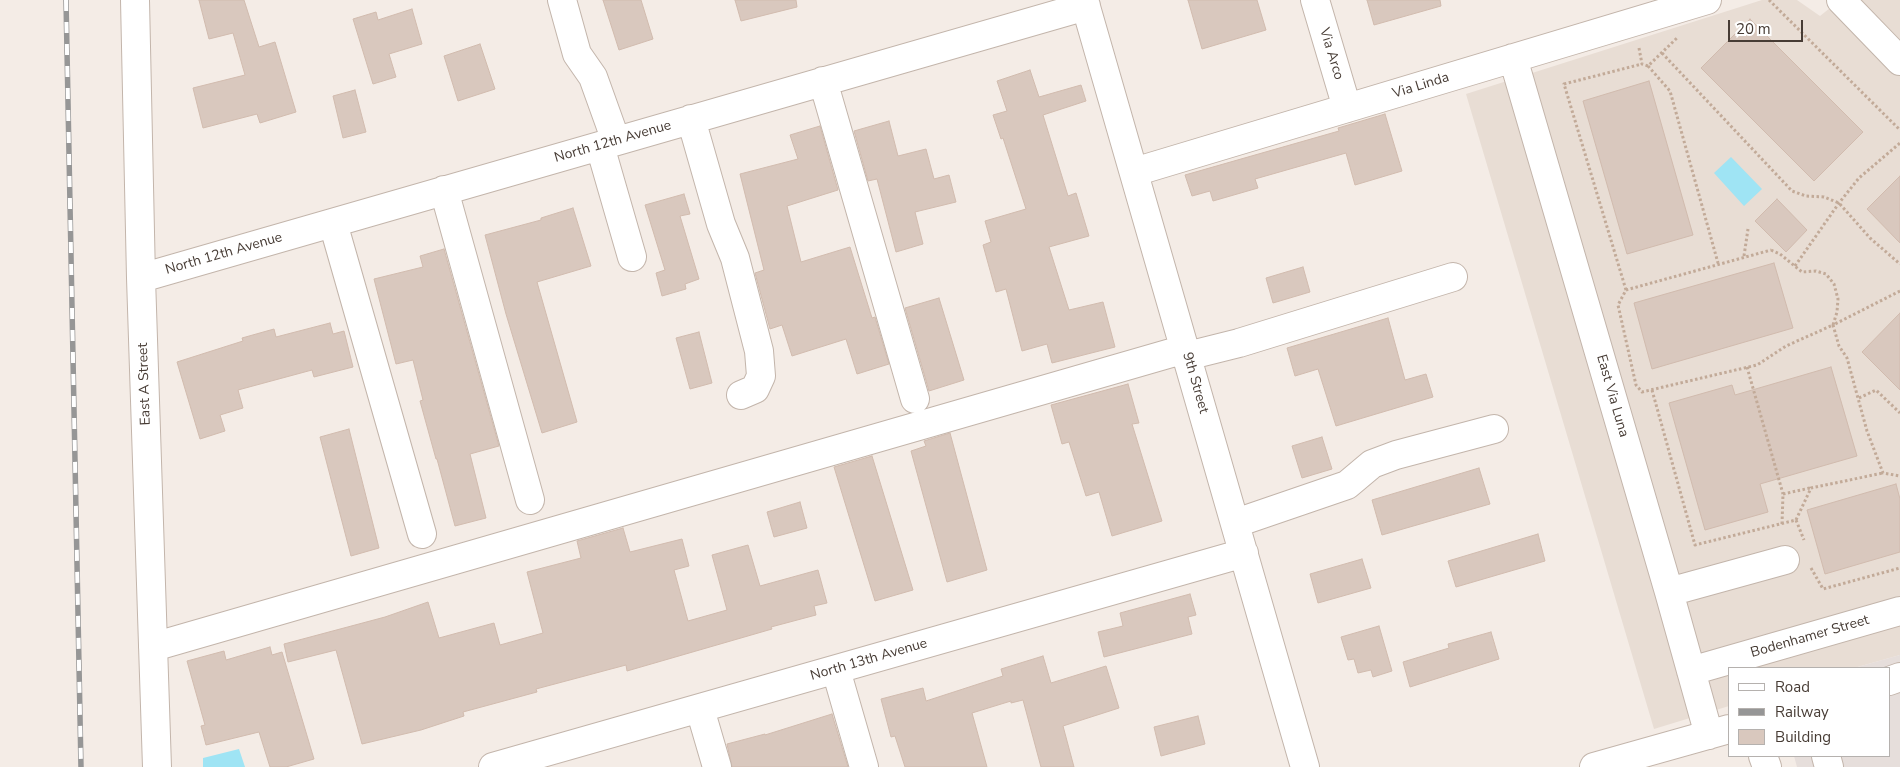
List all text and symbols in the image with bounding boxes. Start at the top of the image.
scale bar [1730,10,1805,42]
text: 20 m [1736,19,1771,39]
street label: Via Arco [1315,26,1347,82]
street label: Via Linda [1391,69,1451,103]
street label: North 12th Avenue [553,117,673,167]
street label: North 12th Avenue [164,229,284,279]
street label: East A Street [135,342,155,426]
street label: 9th Street [1178,350,1212,416]
street label: East Via Luna [1592,353,1632,439]
street label: Bodenhamer Street [1749,612,1871,662]
street label: North 13th Avenue [809,635,929,685]
legend [1728,667,1890,757]
text: Road [1775,677,1810,697]
text: Railway [1775,702,1829,722]
text: Building [1775,727,1831,747]

